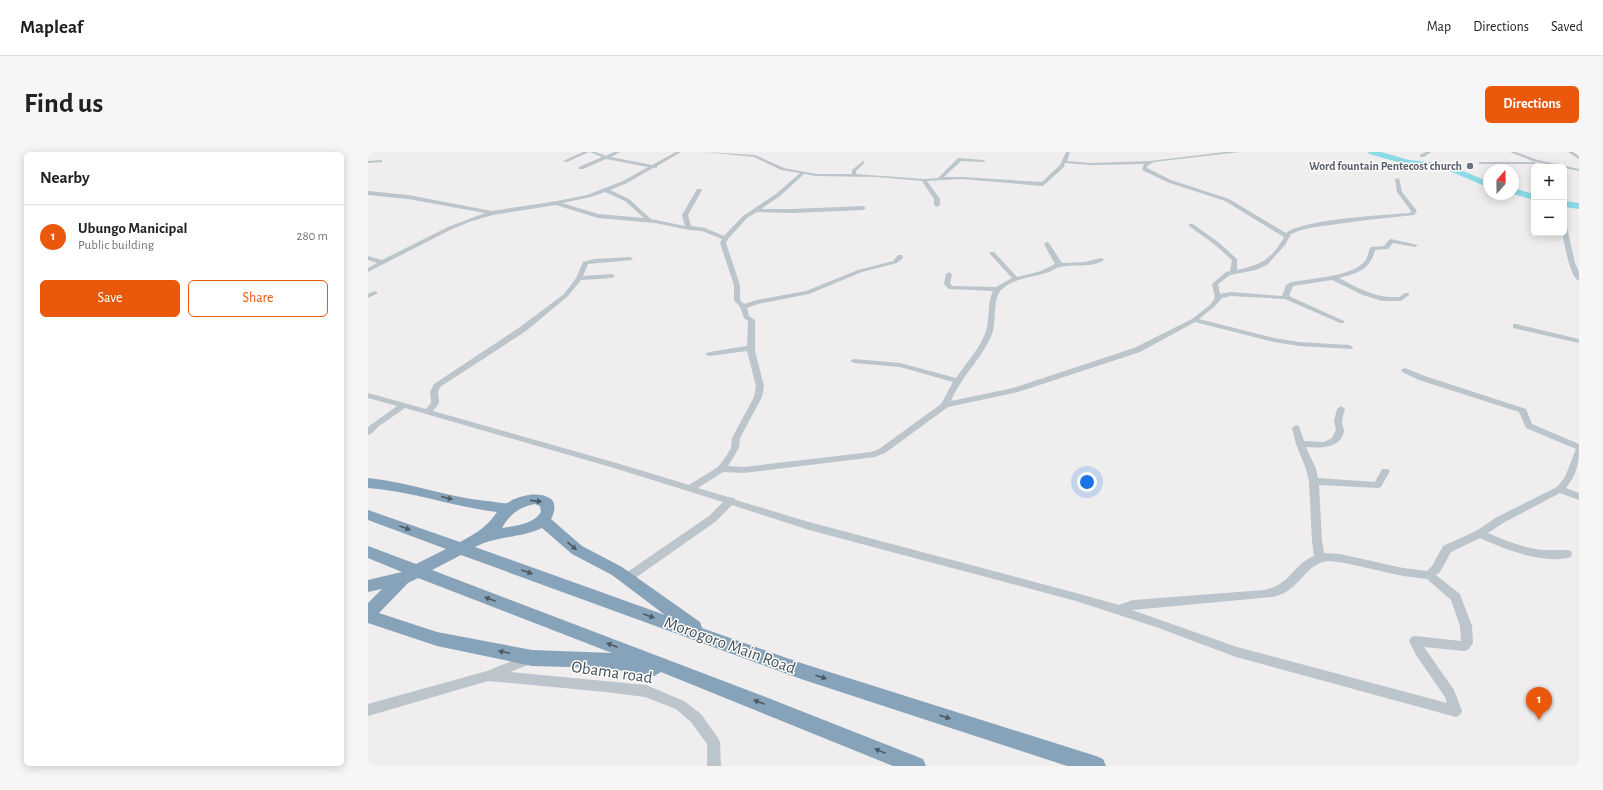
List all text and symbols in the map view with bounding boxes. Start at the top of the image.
text: Mapleaf [20,18,83,37]
text: Map [1427,20,1451,34]
text: Directions [1473,20,1529,34]
text: Saved [1551,20,1583,34]
button: Directions [1485,86,1579,123]
text: Find us [24,90,103,118]
place label: Word fountain Pentecost church [1309,160,1462,172]
marker: Word fountain Pentecost church [1465,161,1475,171]
north arrow [1483,164,1519,200]
map controls [1531,164,1567,236]
button: + [1531,164,1567,200]
text: Nearby [40,169,90,186]
button: − [1531,200,1567,236]
text: Ubungo Manicipal [78,221,188,236]
text: 1 [51,230,55,243]
text: 280 m [297,230,328,243]
text: Public building [78,239,154,252]
button: Save [40,280,180,317]
button: Share [188,280,328,317]
your location [1077,472,1097,492]
one-way arrow [441,496,453,502]
one-way arrow [530,498,542,504]
one-way arrow [399,526,411,532]
one-way arrow [567,541,577,550]
one-way arrow [521,570,533,576]
one-way arrow [484,595,496,601]
one-way arrow [644,613,656,619]
street label: Morogoro Main Road [662,613,798,677]
one-way arrow [605,642,617,648]
one-way arrow [498,649,511,655]
street label: Obama road [570,658,654,686]
one-way arrow [815,674,827,680]
pin: 1 [1526,687,1552,720]
one-way arrow [753,699,765,705]
one-way arrow [939,715,951,721]
one-way arrow [873,748,885,754]

